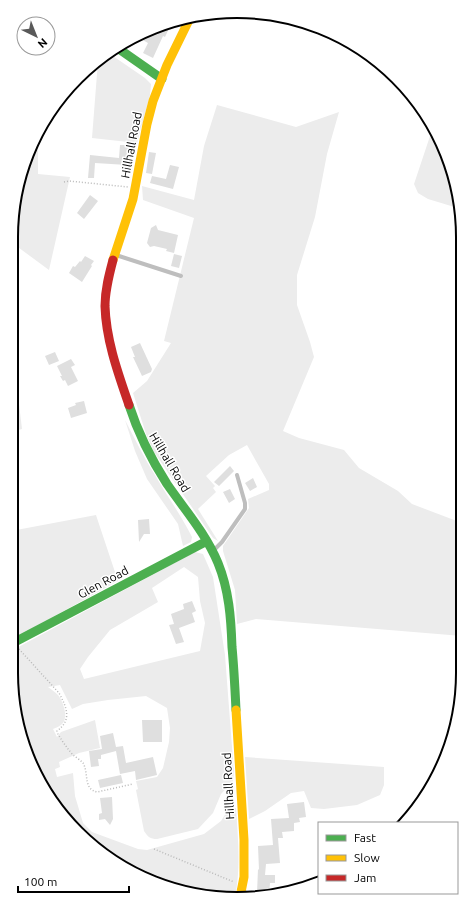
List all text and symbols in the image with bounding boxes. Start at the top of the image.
north arrow [16,16,56,56]
text: N [36,36,50,51]
street label: Hillhall Road [118,111,144,179]
street label: Hillhall Road [147,430,193,494]
street label: Glen Road [76,563,130,601]
street label: Hillhall Road [220,752,236,820]
legend [318,822,458,894]
text: Fast [354,831,376,844]
text: Slow [354,851,380,864]
scale bar [18,868,129,894]
text: Jam [354,871,376,884]
text: 100 m [24,875,57,888]

